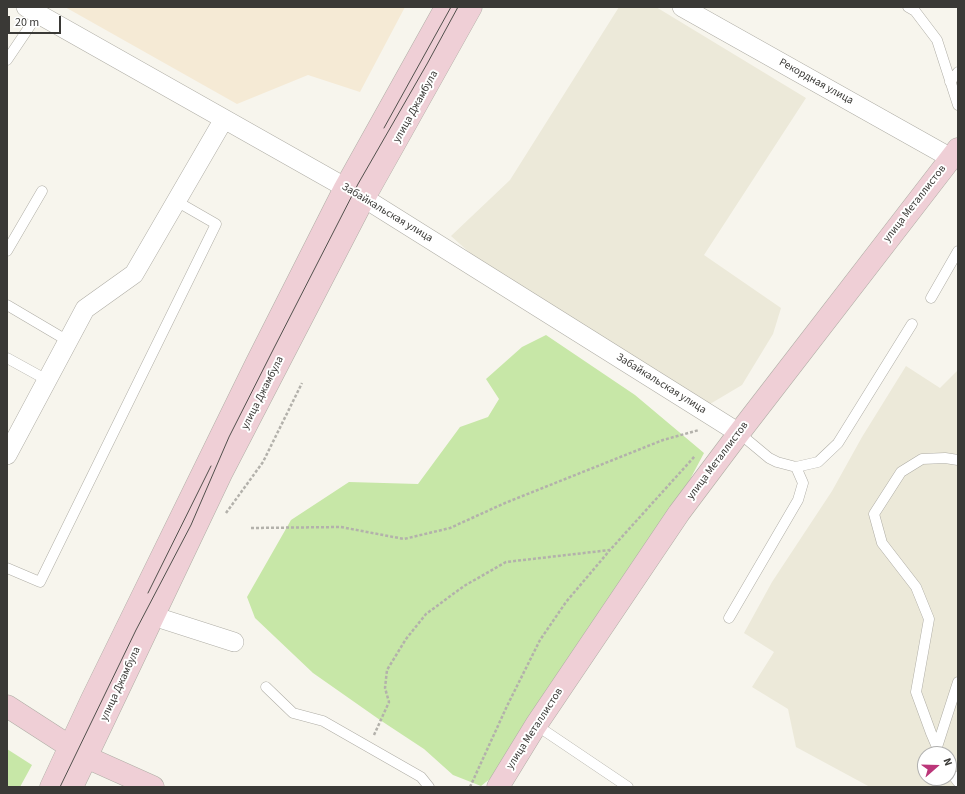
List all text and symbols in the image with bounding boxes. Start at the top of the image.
scale bar [10,8,63,34]
text: 20 m [15,14,39,31]
street label: Рекордная улица [776,56,856,108]
street label: улица Джамбула [391,69,441,145]
street label: улица Металлистов [881,163,949,245]
street label: Забайкальская улица [339,181,435,245]
street label: Забайкальская улица [613,351,709,417]
street label: улица Джамбула [239,354,287,432]
street label: улица Металлистов [684,419,752,503]
street label: улица Джамбула [98,645,144,723]
street label: улица Металлистов [504,686,566,772]
north arrow [917,746,957,786]
text: N [940,756,956,768]

